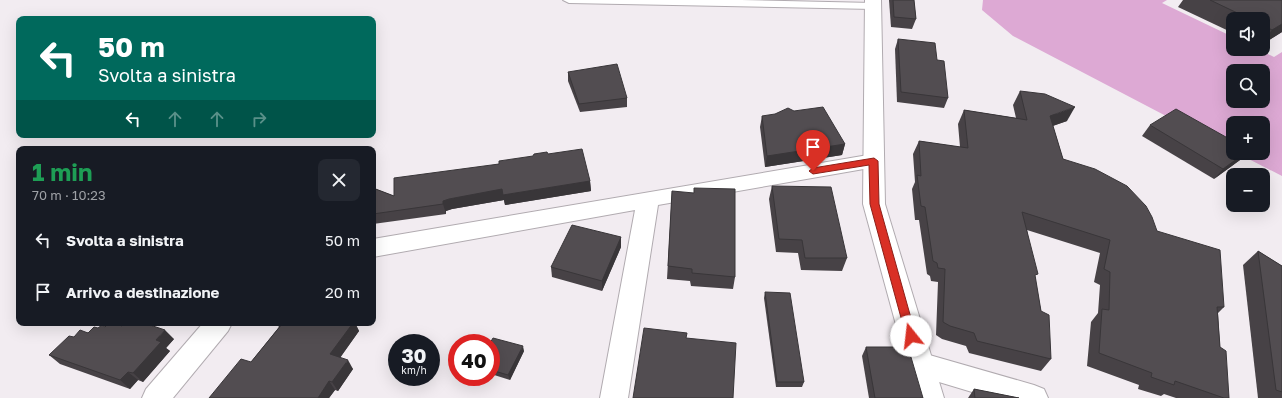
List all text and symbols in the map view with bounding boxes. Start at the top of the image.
map controls [1226,12,1270,212]
button: sound [1226,12,1270,56]
text: 50 m [98,30,165,63]
icon: left [32,32,84,84]
text: Svolta a sinistra [98,64,236,86]
button: search [1226,64,1270,108]
icon: left [122,108,144,130]
icon: ahead [164,108,186,130]
icon: ahead [206,108,228,130]
icon: right [248,108,270,130]
button: + [1226,116,1270,160]
pin [796,130,830,171]
icon: arrive [802,136,824,158]
text: 1 min [32,157,92,186]
button: close [318,159,360,201]
button: − [1226,168,1270,212]
text: 70 m · 10:23 [32,187,106,203]
icon: left [32,229,54,251]
text: Svolta a sinistra [66,231,184,249]
text: 50 m [325,231,360,249]
icon: arrive [32,281,54,303]
text: Arrivo a destinazione [66,283,219,301]
text: 20 m [325,283,360,301]
position arrow [890,315,932,357]
speed limit sign: 40 [448,334,500,386]
text: 30 [401,343,427,367]
text: km/h [401,364,427,376]

